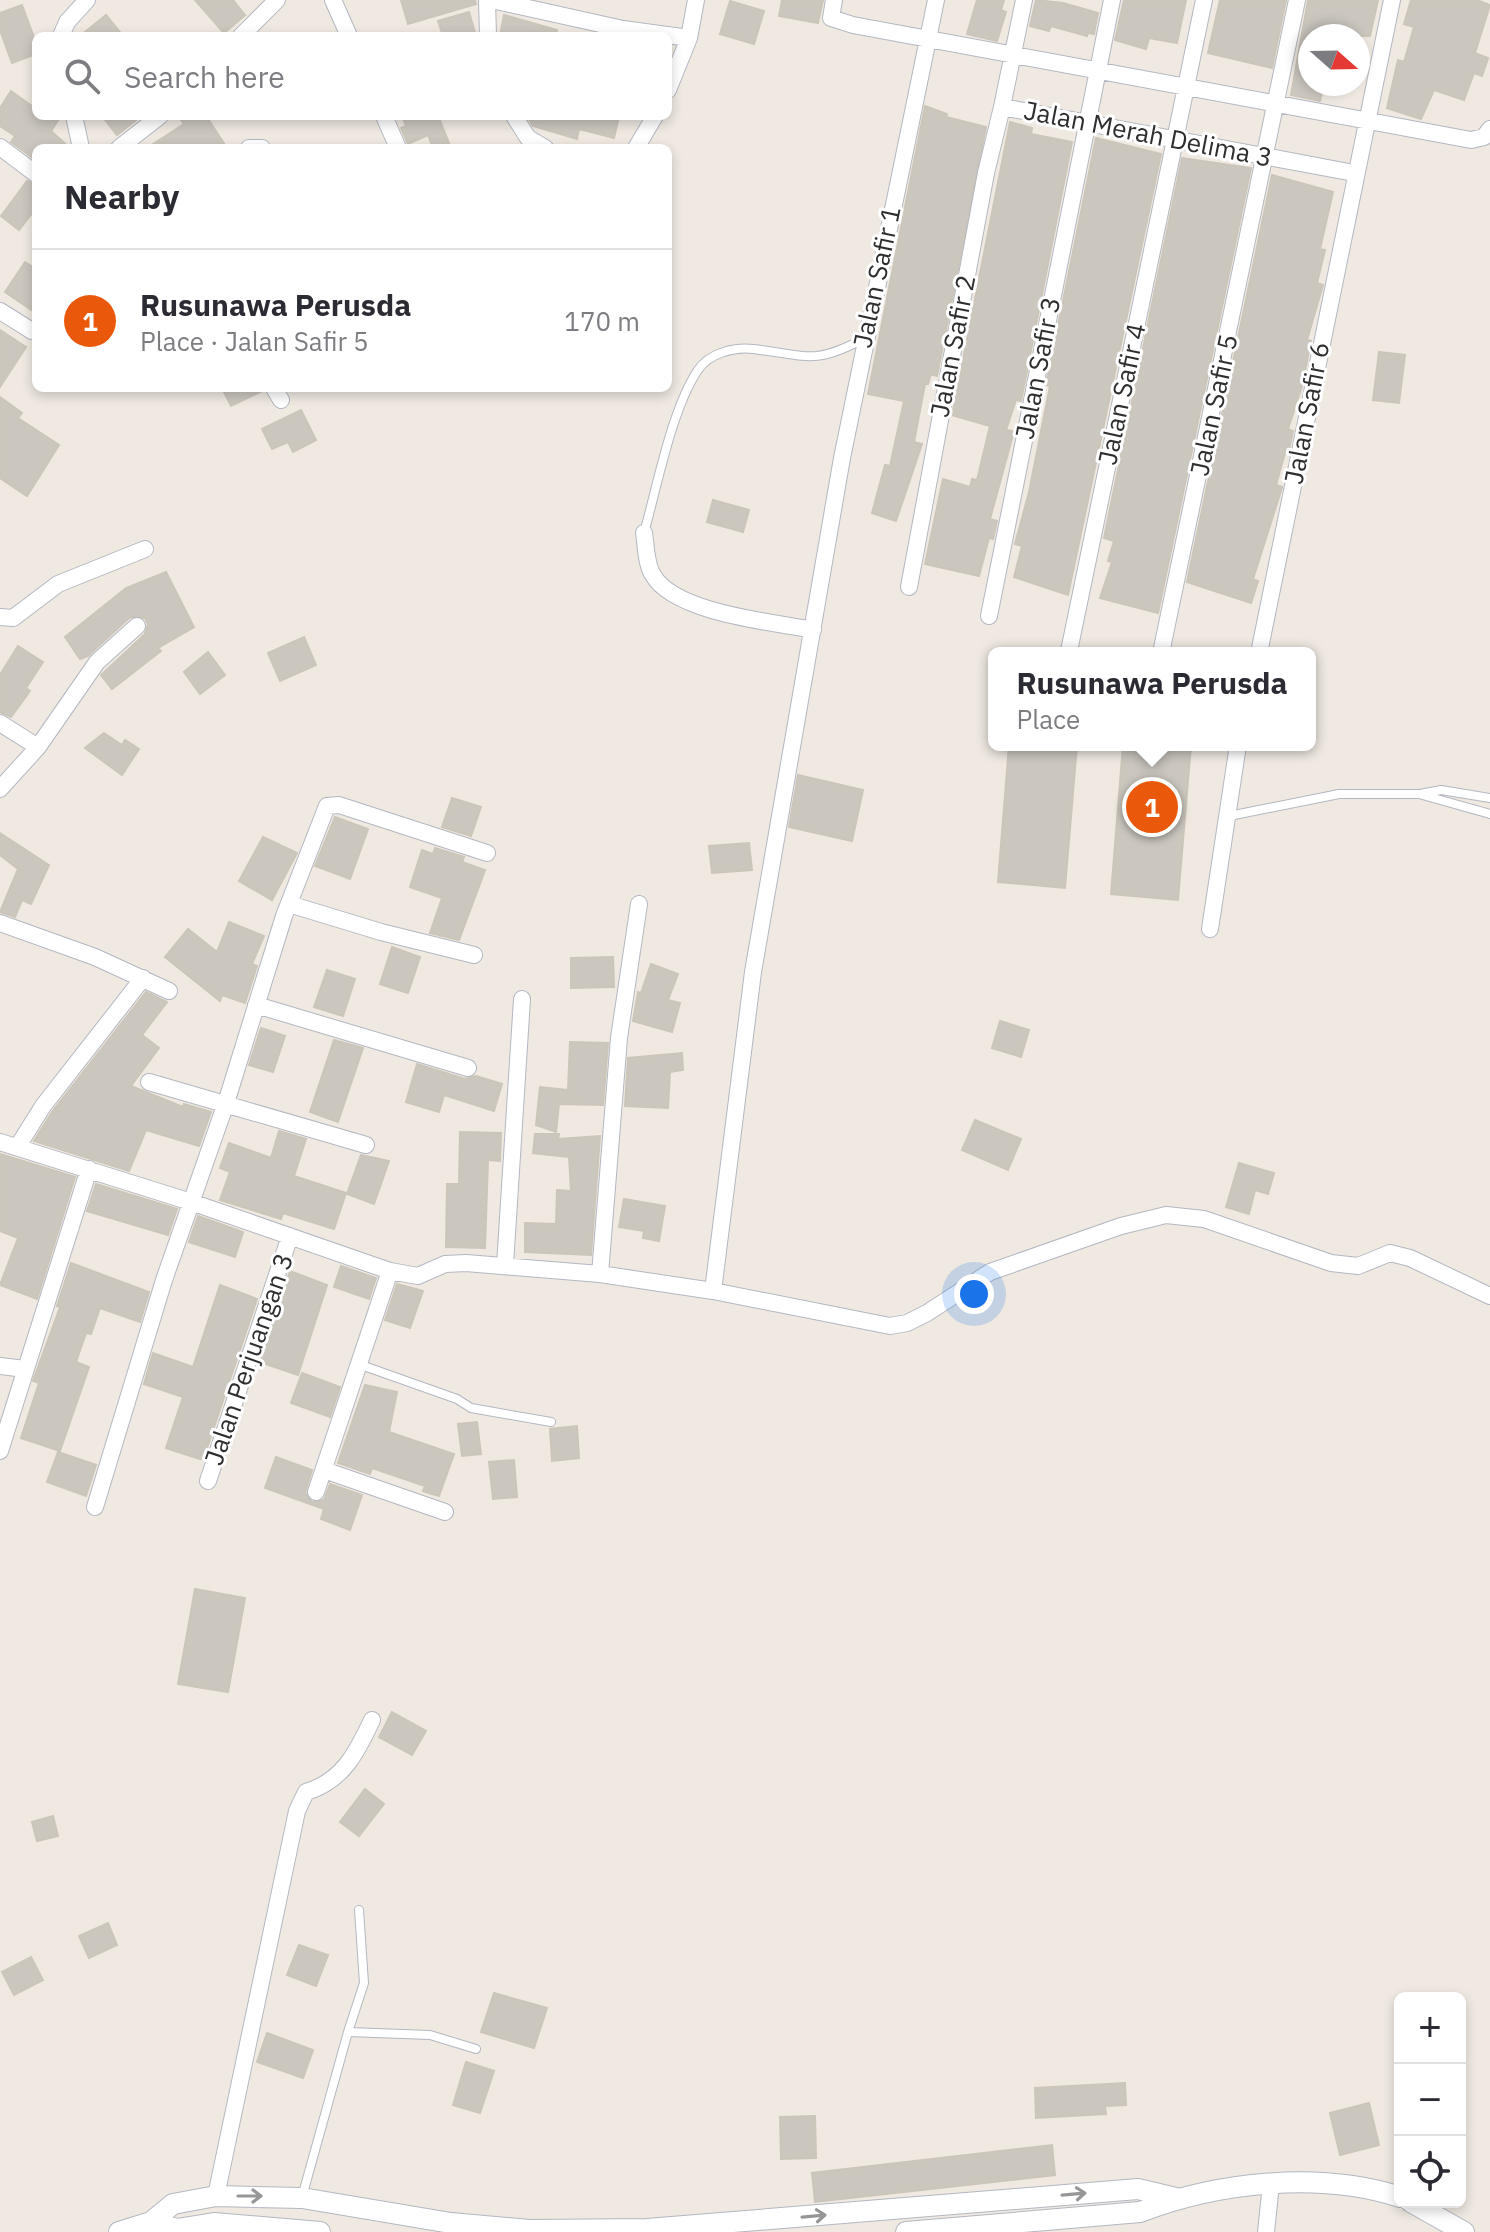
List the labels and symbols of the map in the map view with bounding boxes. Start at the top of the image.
north arrow [1298,24,1370,96]
street label: Jalan Merah Delima 3 [1021,92,1275,174]
street label: Jalan Safir 1 [844,203,908,351]
street label: Jalan Safir 2 [922,272,982,420]
street label: Jalan Safir 3 [1007,294,1067,442]
street label: Jalan Safir 4 [1089,320,1153,468]
street label: Jalan Safir 5 [1181,331,1245,479]
street label: Jalan Safir 6 [1276,339,1336,487]
pin: 1 [1126,777,1178,837]
street label: Jalan Perjuangan 3 [196,1248,300,1469]
your location [954,1274,994,1314]
one-way arrow [1060,2186,1086,2201]
one-way arrow [236,2188,263,2204]
one-way arrow [800,2208,827,2223]

